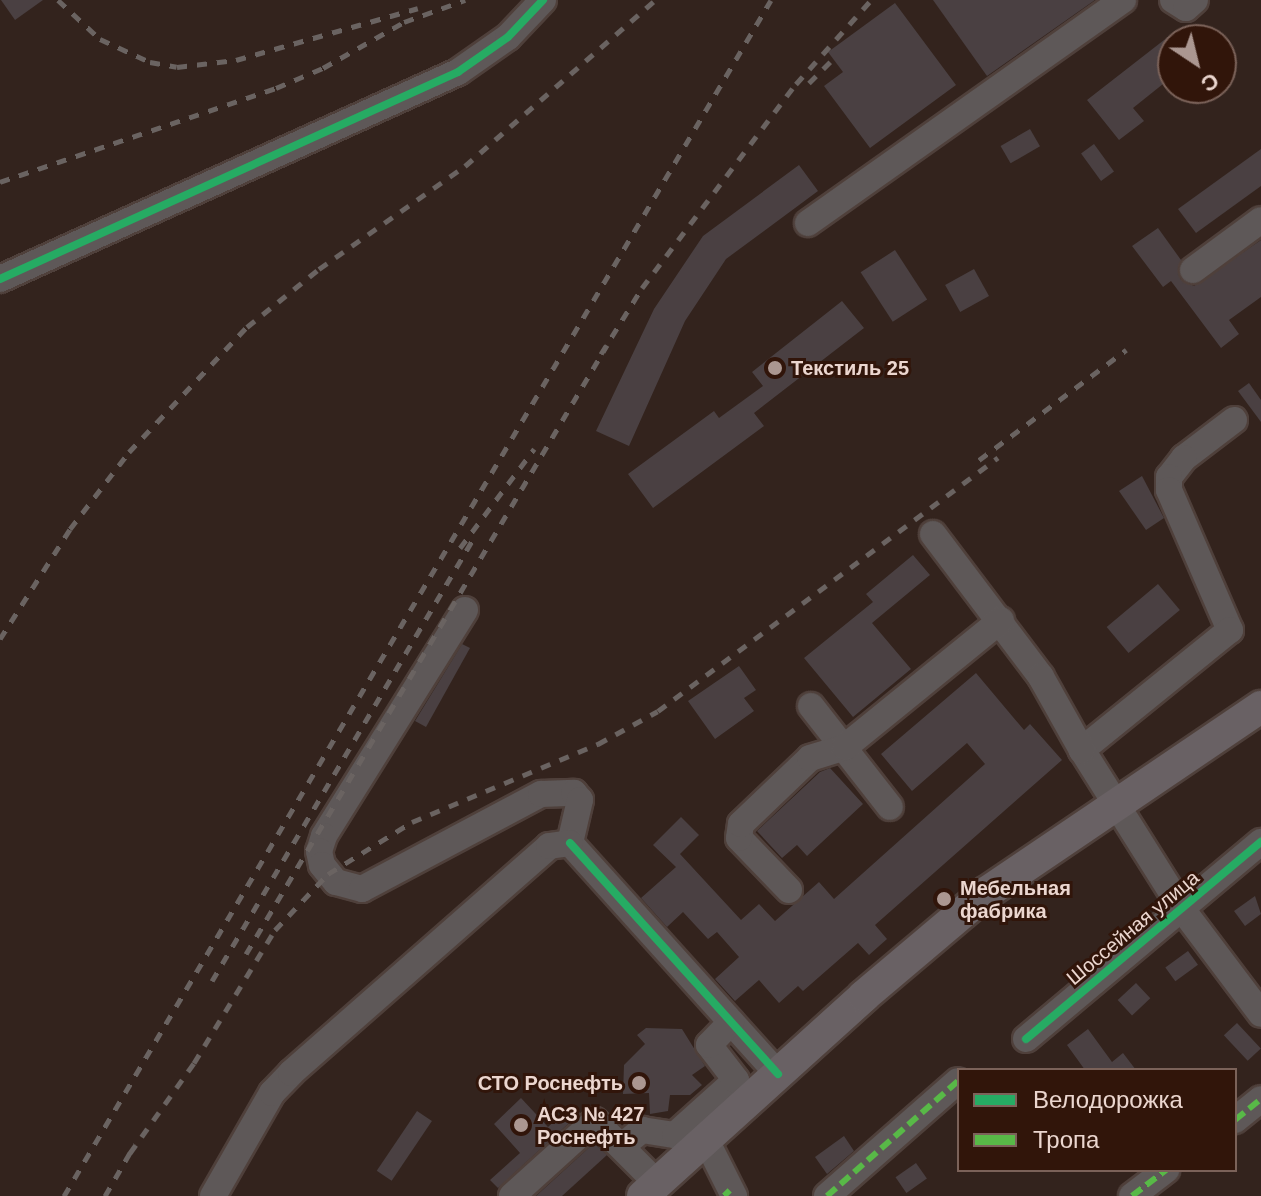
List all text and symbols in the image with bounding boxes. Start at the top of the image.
north arrow [1157,24,1237,104]
text: С [1196,68,1224,97]
place label: Текстиль 25 [791,356,909,380]
marker: Текстиль 25 [766,359,784,377]
street label: Шоссейная улица [1062,866,1204,990]
place label: Мебельная фабрика [960,876,1071,923]
marker: Мебельная фабрика [935,890,953,908]
legend [957,1068,1237,1172]
place label: СТО Роснефть [478,1071,623,1095]
marker: СТО Роснефть [630,1074,648,1092]
text: Велодорожка [1033,1086,1183,1113]
place label: АСЗ № 427 Роснефть [537,1102,644,1149]
marker: АСЗ № 427 Роснефть [512,1116,530,1134]
text: Тропа [1033,1126,1099,1153]

